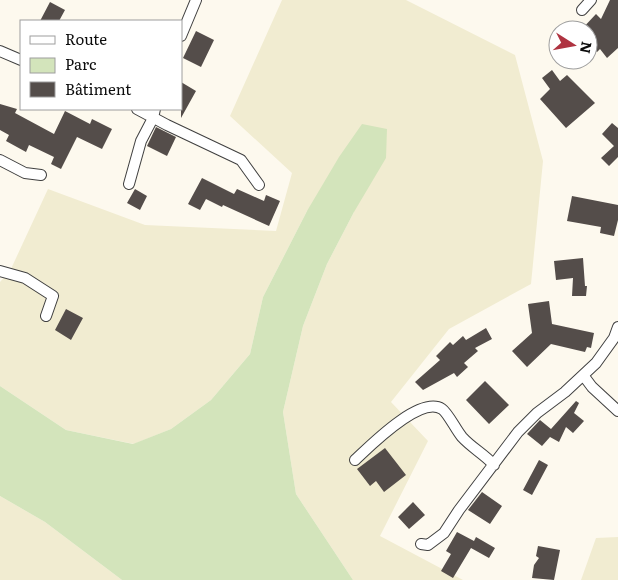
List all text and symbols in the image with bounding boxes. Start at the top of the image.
legend [20,20,182,110]
north arrow [548,20,598,70]
text: Route [65,27,107,50]
text: N [576,40,598,56]
text: Parc [65,52,97,75]
text: Bâtiment [65,77,131,100]

